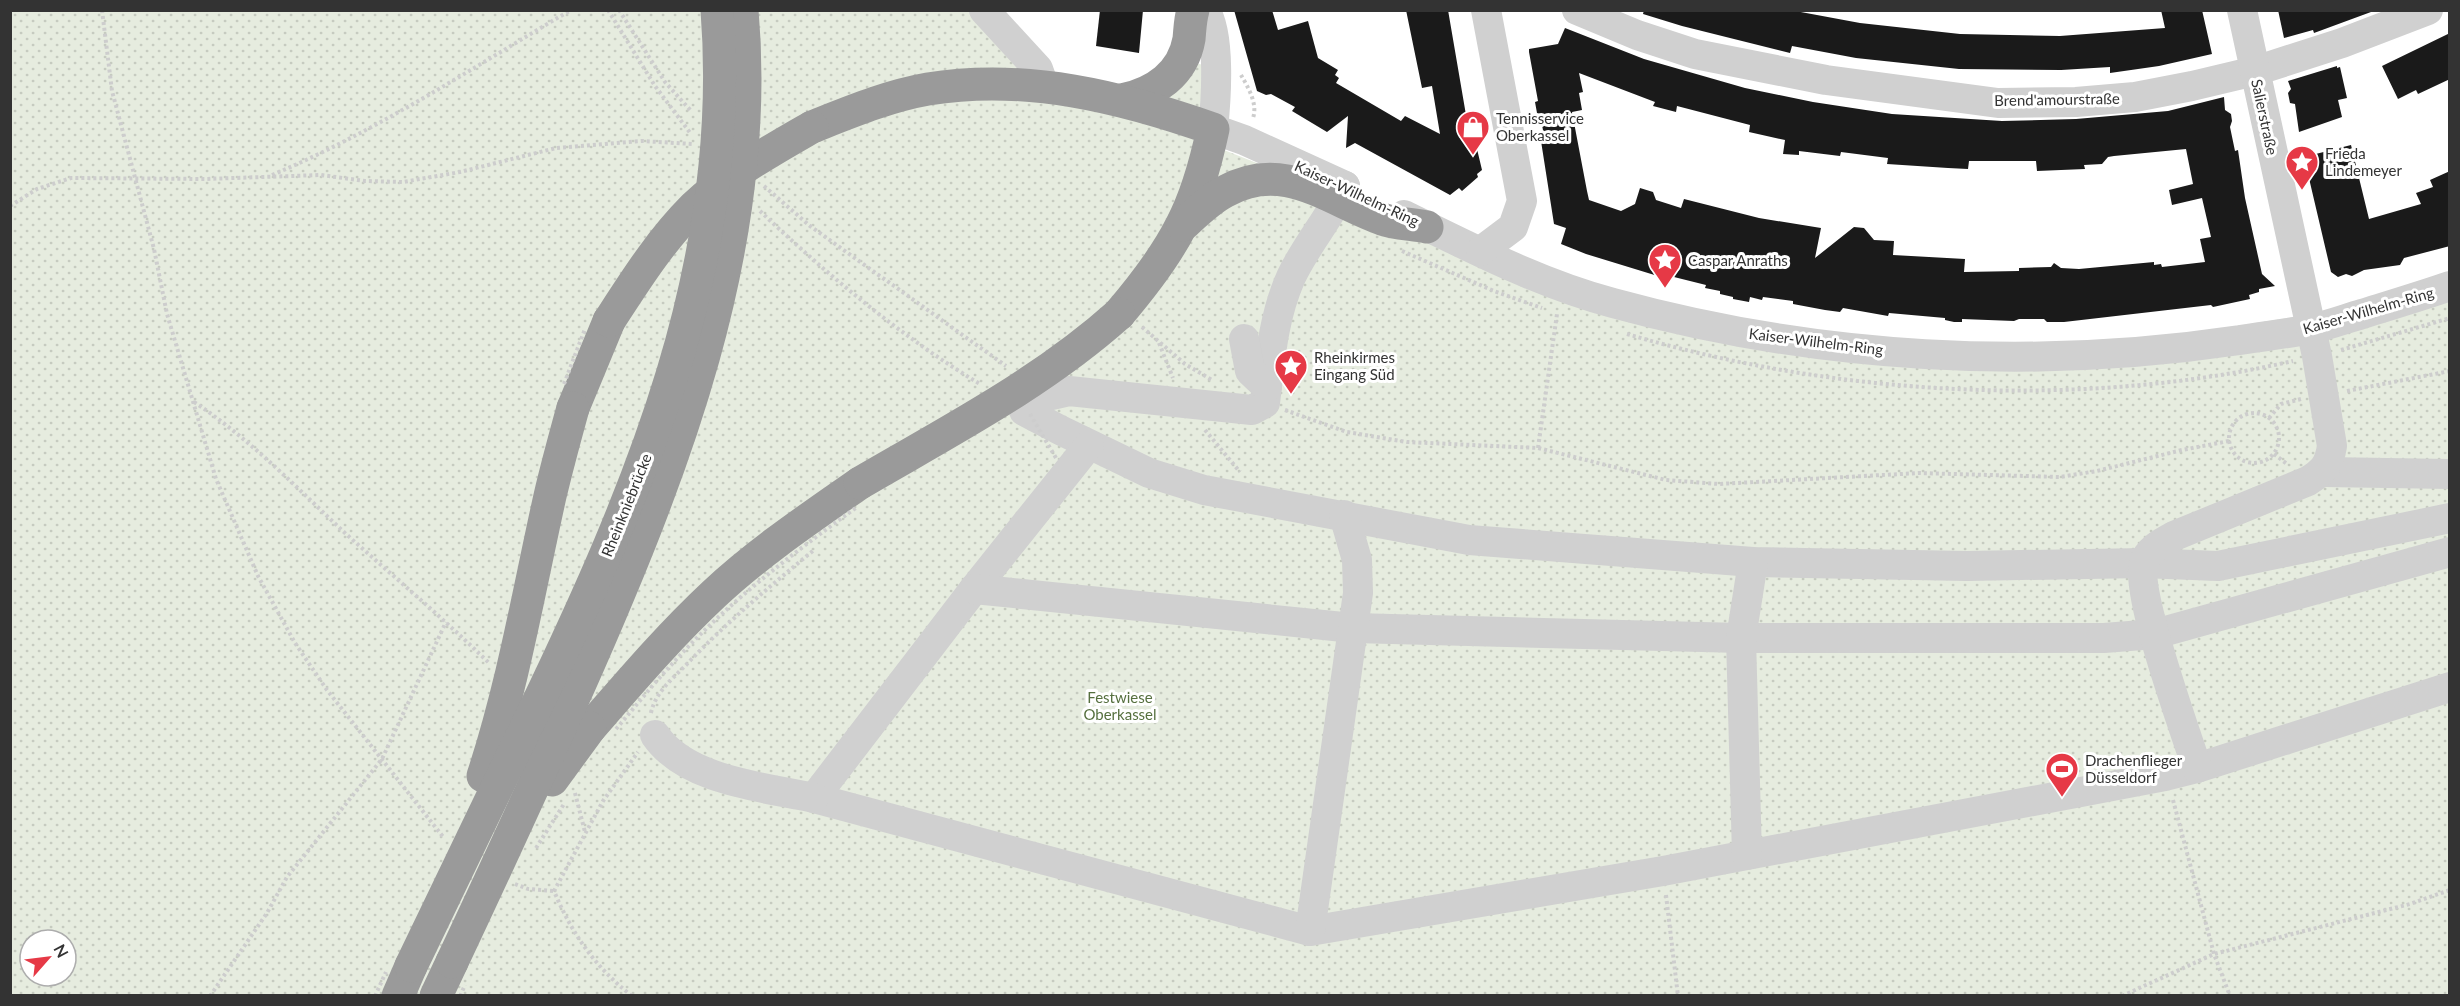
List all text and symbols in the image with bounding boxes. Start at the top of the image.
street label: Salierstraße [2248,77,2282,157]
street label: Brend'amourstraße [1994,89,2120,109]
shop icon: Tennisservice Oberkassel [1455,109,1491,156]
place label: Tennisservice Oberkassel [1496,109,1584,144]
place icon: Frieda Lindemeyer [2284,144,2320,191]
place label: Frieda Lindemeyer [2325,144,2402,179]
street label: Kaiser-Wilhelm-Ring [1292,156,1422,230]
place icon: Caspar Anraths [1647,242,1683,289]
place label: Caspar Anraths [1688,251,1788,269]
street label: Kaiser-Wilhelm-Ring [2301,283,2436,337]
street label: Kaiser-Wilhelm-Ring [1748,324,1884,358]
place icon: Rheinkirmes Eingang Süd [1273,348,1309,395]
place label: Rheinkirmes Eingang Süd [1314,348,1395,383]
street label: Rheinkniebrücke [597,451,655,559]
park label: Festwiese Oberkassel [1083,688,1157,723]
sports icon: Drachenflieger Düsseldorf [2044,751,2080,798]
place label: Drachenflieger Düsseldorf [2085,751,2183,786]
north arrow [18,928,78,988]
text: N [50,941,73,961]

